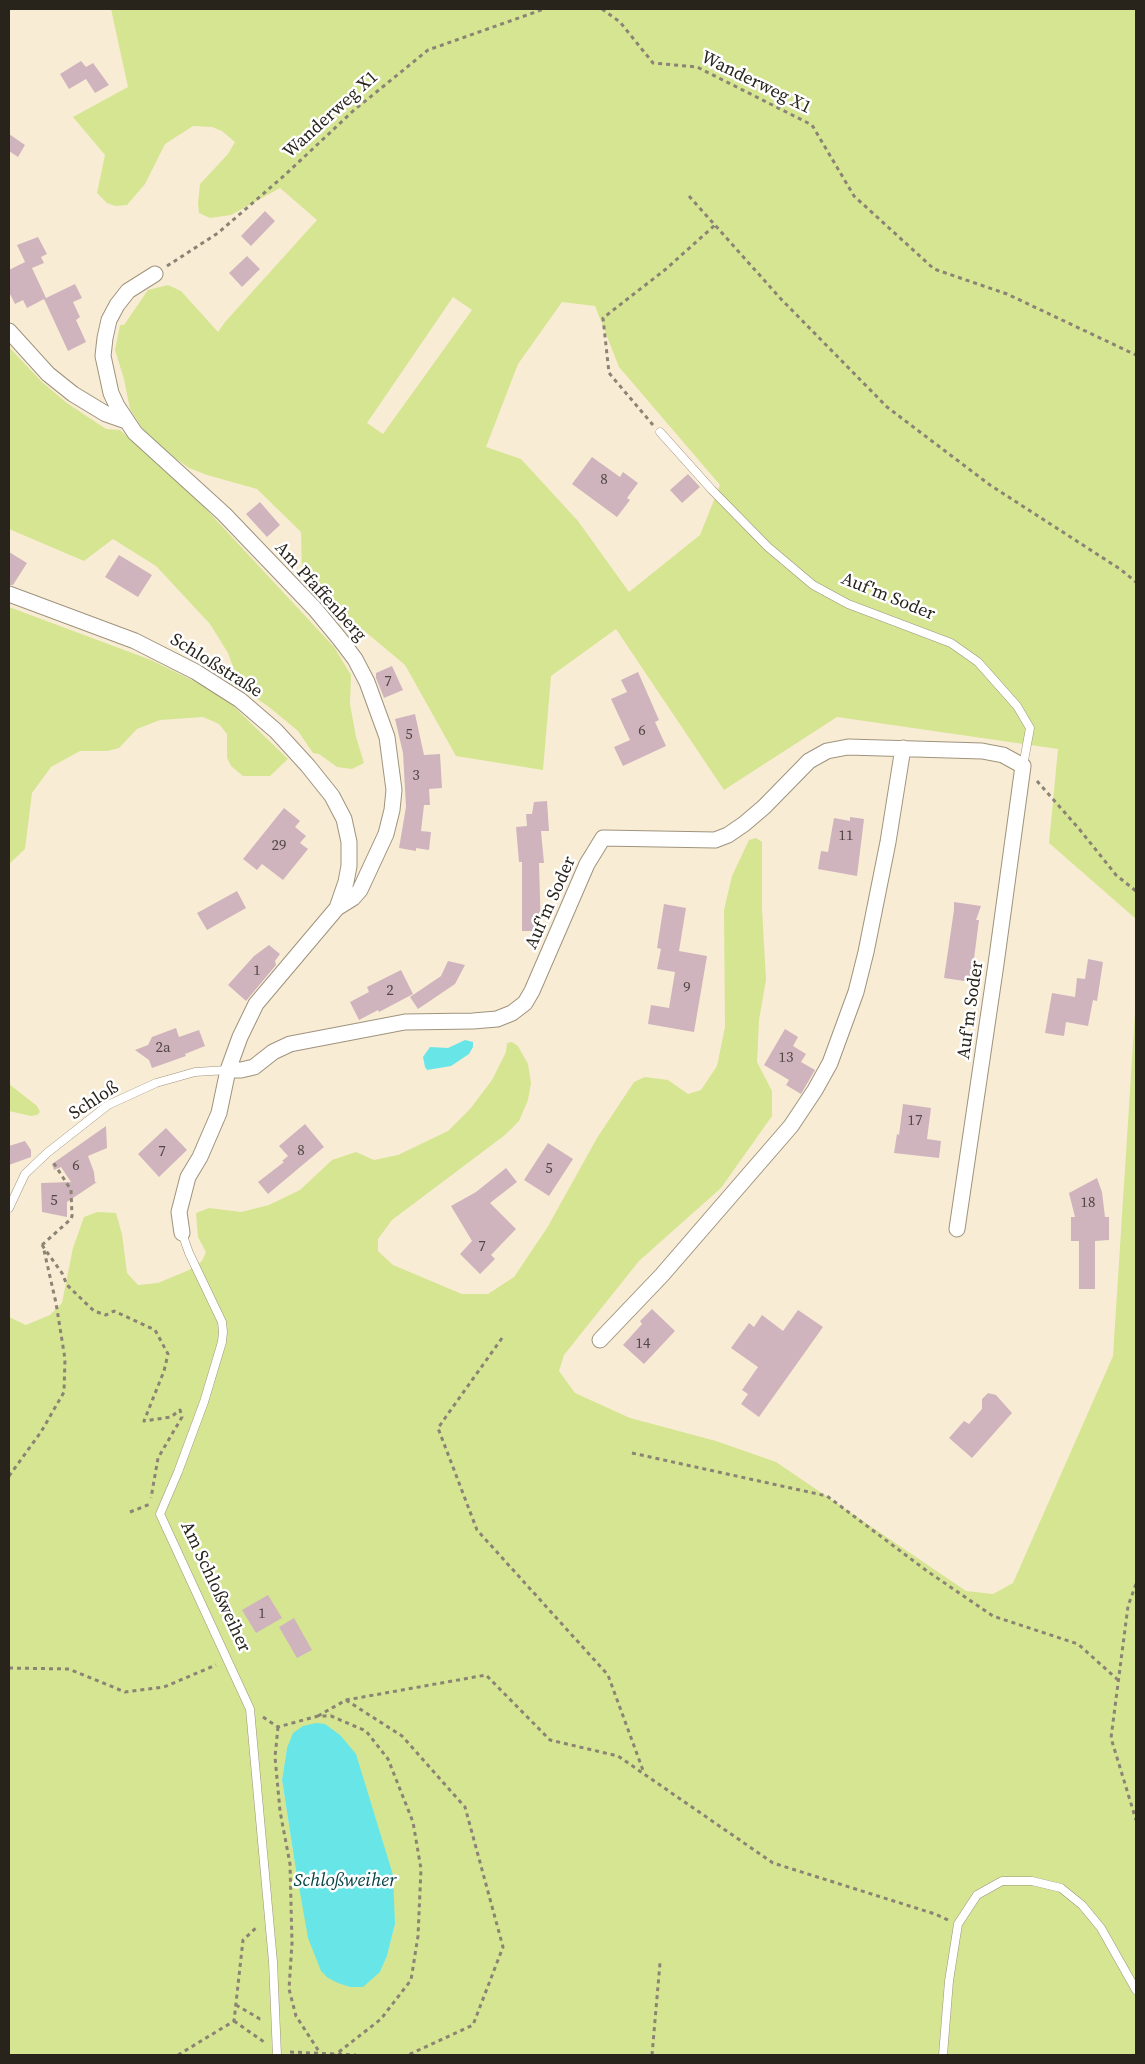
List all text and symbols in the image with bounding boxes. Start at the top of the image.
street label: Wanderweg X1 [697,47,815,119]
street label: Wanderweg X1 [279,67,383,163]
house number: 8 [600,471,608,489]
street label: Am Pfaffenberg [270,538,370,646]
street label: Auf'm Soder [838,568,938,626]
street label: Schloßstraße [166,629,266,703]
house number: 7 [384,673,392,691]
house number: 6 [638,722,646,740]
house number: 5 [405,726,413,744]
house number: 3 [412,767,420,785]
house number: 11 [839,827,853,845]
house number: 29 [272,837,286,855]
street label: Auf'm Soder [521,853,581,953]
street label: Auf'm Soder [953,959,989,1061]
house number: 1 [253,962,261,980]
house number: 9 [683,979,691,997]
house number: 2 [386,982,394,1000]
house number: 2a [155,1039,171,1057]
house number: 13 [779,1049,793,1067]
street label: Schloß [65,1077,123,1125]
house number: 17 [908,1112,922,1130]
house number: 8 [297,1142,305,1160]
house number: 7 [158,1143,166,1161]
house number: 6 [72,1157,80,1175]
house number: 5 [545,1160,553,1178]
house number: 5 [50,1192,58,1210]
house number: 18 [1081,1194,1095,1212]
house number: 7 [478,1238,486,1256]
house number: 14 [636,1335,650,1353]
street label: Am Schloßweiher [175,1518,255,1656]
house number: 1 [258,1605,266,1623]
water label: Schloßweiher [293,1870,397,1892]

